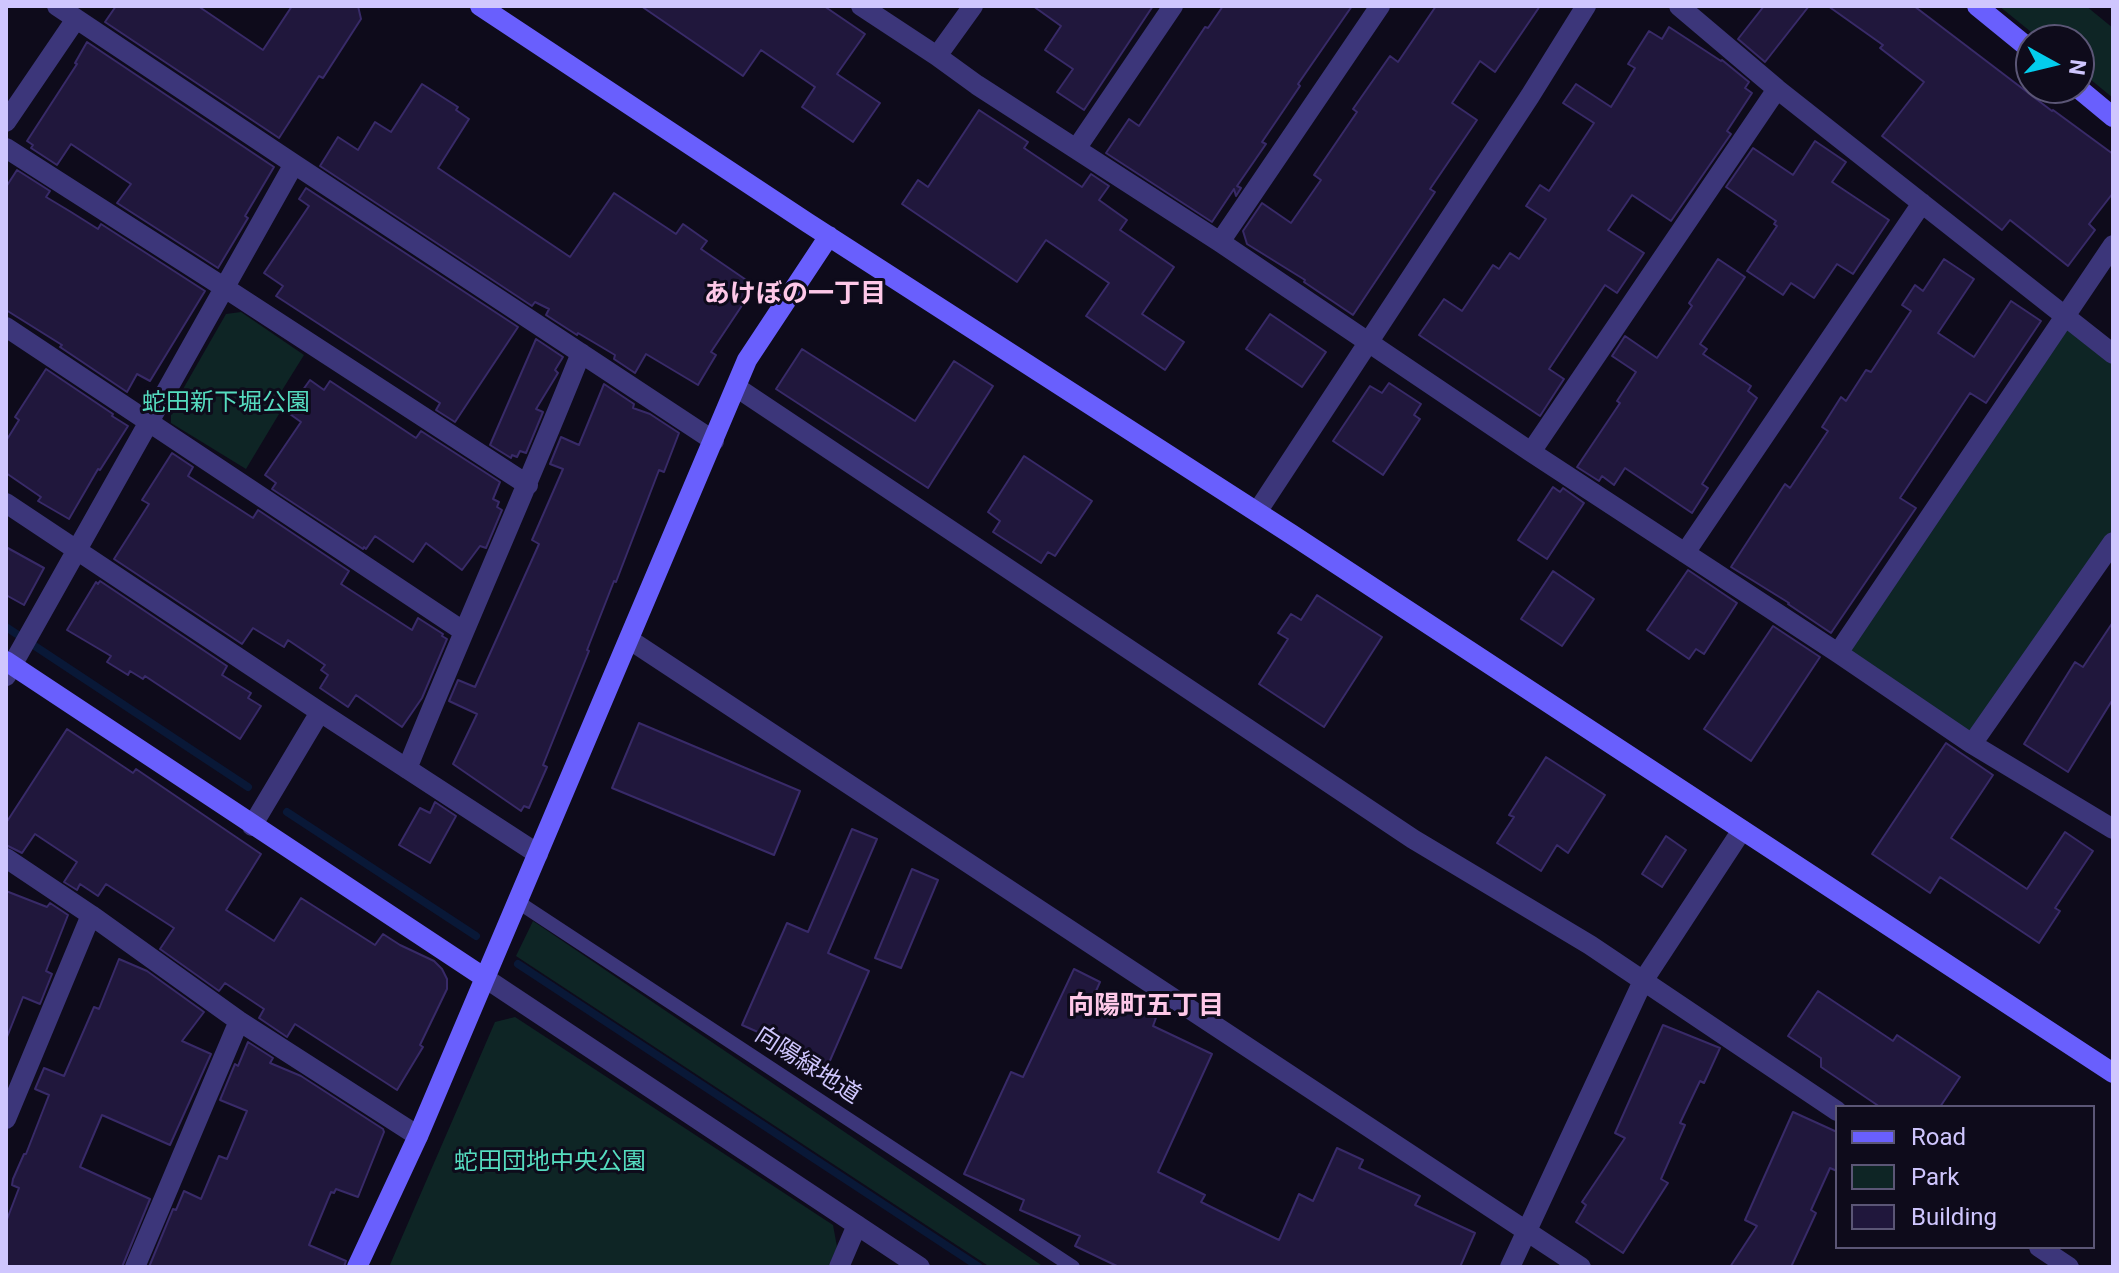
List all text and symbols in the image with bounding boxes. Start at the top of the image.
north arrow [2015,24,2095,104]
text: N [2064,58,2091,77]
district label: あけぼの一丁目 [704,279,886,311]
park label: 蛇田新下堀公園 [142,390,310,418]
district label: 向陽町五丁目 [1068,991,1224,1023]
street label: 向陽緑地道 [749,1021,865,1111]
legend [1835,1105,2095,1249]
text: Road [1911,1123,1966,1151]
park label: 蛇田団地中央公園 [454,1149,646,1177]
text: Park [1911,1163,1959,1191]
text: Building [1911,1203,1997,1231]

